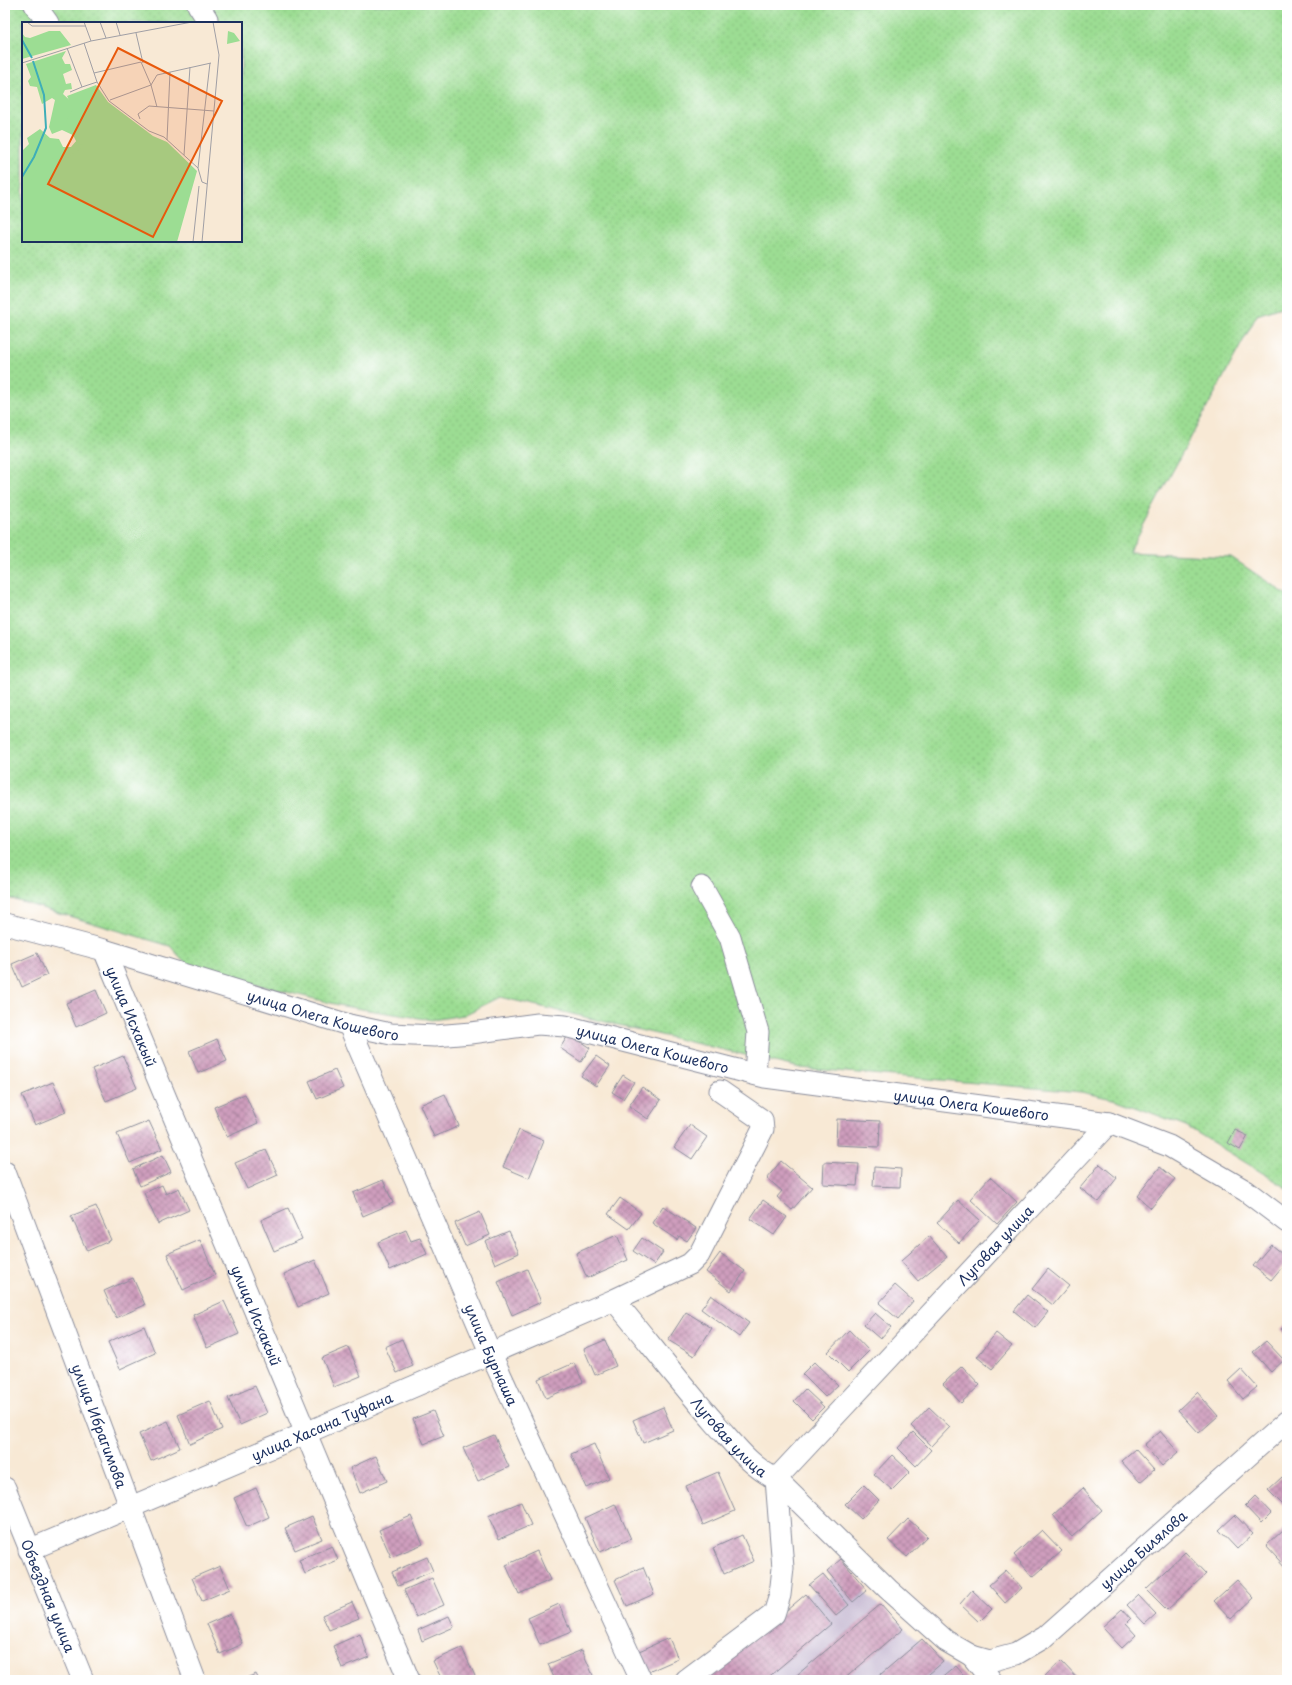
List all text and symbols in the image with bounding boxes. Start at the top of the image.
inset map [22,22,242,242]
street label: улица Исхакый [101,963,162,1070]
street label: улица Олега Кошевого [245,984,399,1045]
street label: улица Олега Кошевого [574,1019,731,1078]
street label: улица Олега Кошевого [892,1084,1050,1125]
street label: Луговая улица [952,1200,1038,1290]
street label: улица Исхакый [226,1262,287,1369]
street label: улица Бурнаша [460,1300,524,1409]
street label: улица Ибрагимова [67,1361,133,1491]
street label: улица Хасана Туфана [248,1386,396,1466]
street label: Луговая улица [686,1392,772,1482]
street label: улица Билялова [1095,1505,1191,1594]
street label: Объездная улица [16,1536,81,1655]

